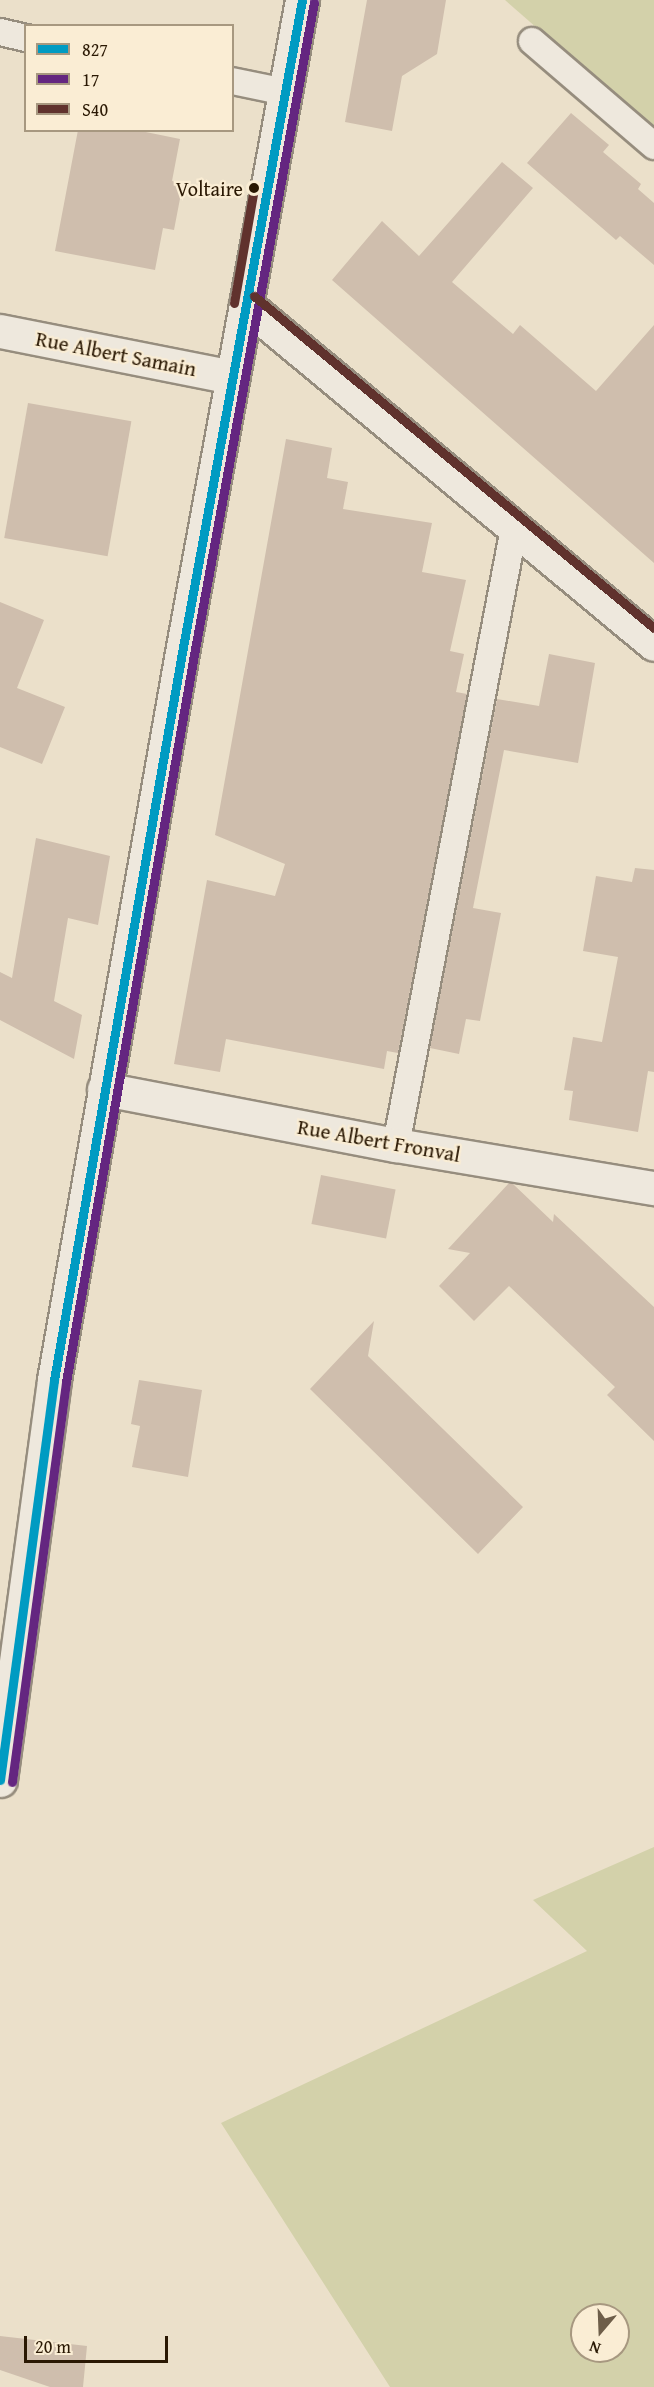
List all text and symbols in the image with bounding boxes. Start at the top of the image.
legend [24,24,234,132]
text: 827 [82,36,108,63]
text: 17 [82,66,99,93]
text: S40 [82,96,108,123]
place label: Voltaire [176,176,243,200]
marker: Voltaire [248,182,260,194]
street label: Rue Albert Samain [34,326,198,382]
street label: Rue Albert Fronval [296,1114,462,1168]
north arrow [570,2303,630,2363]
scale bar [27,2324,171,2362]
text: 20 m [35,2333,71,2360]
text: N [586,2335,604,2361]

